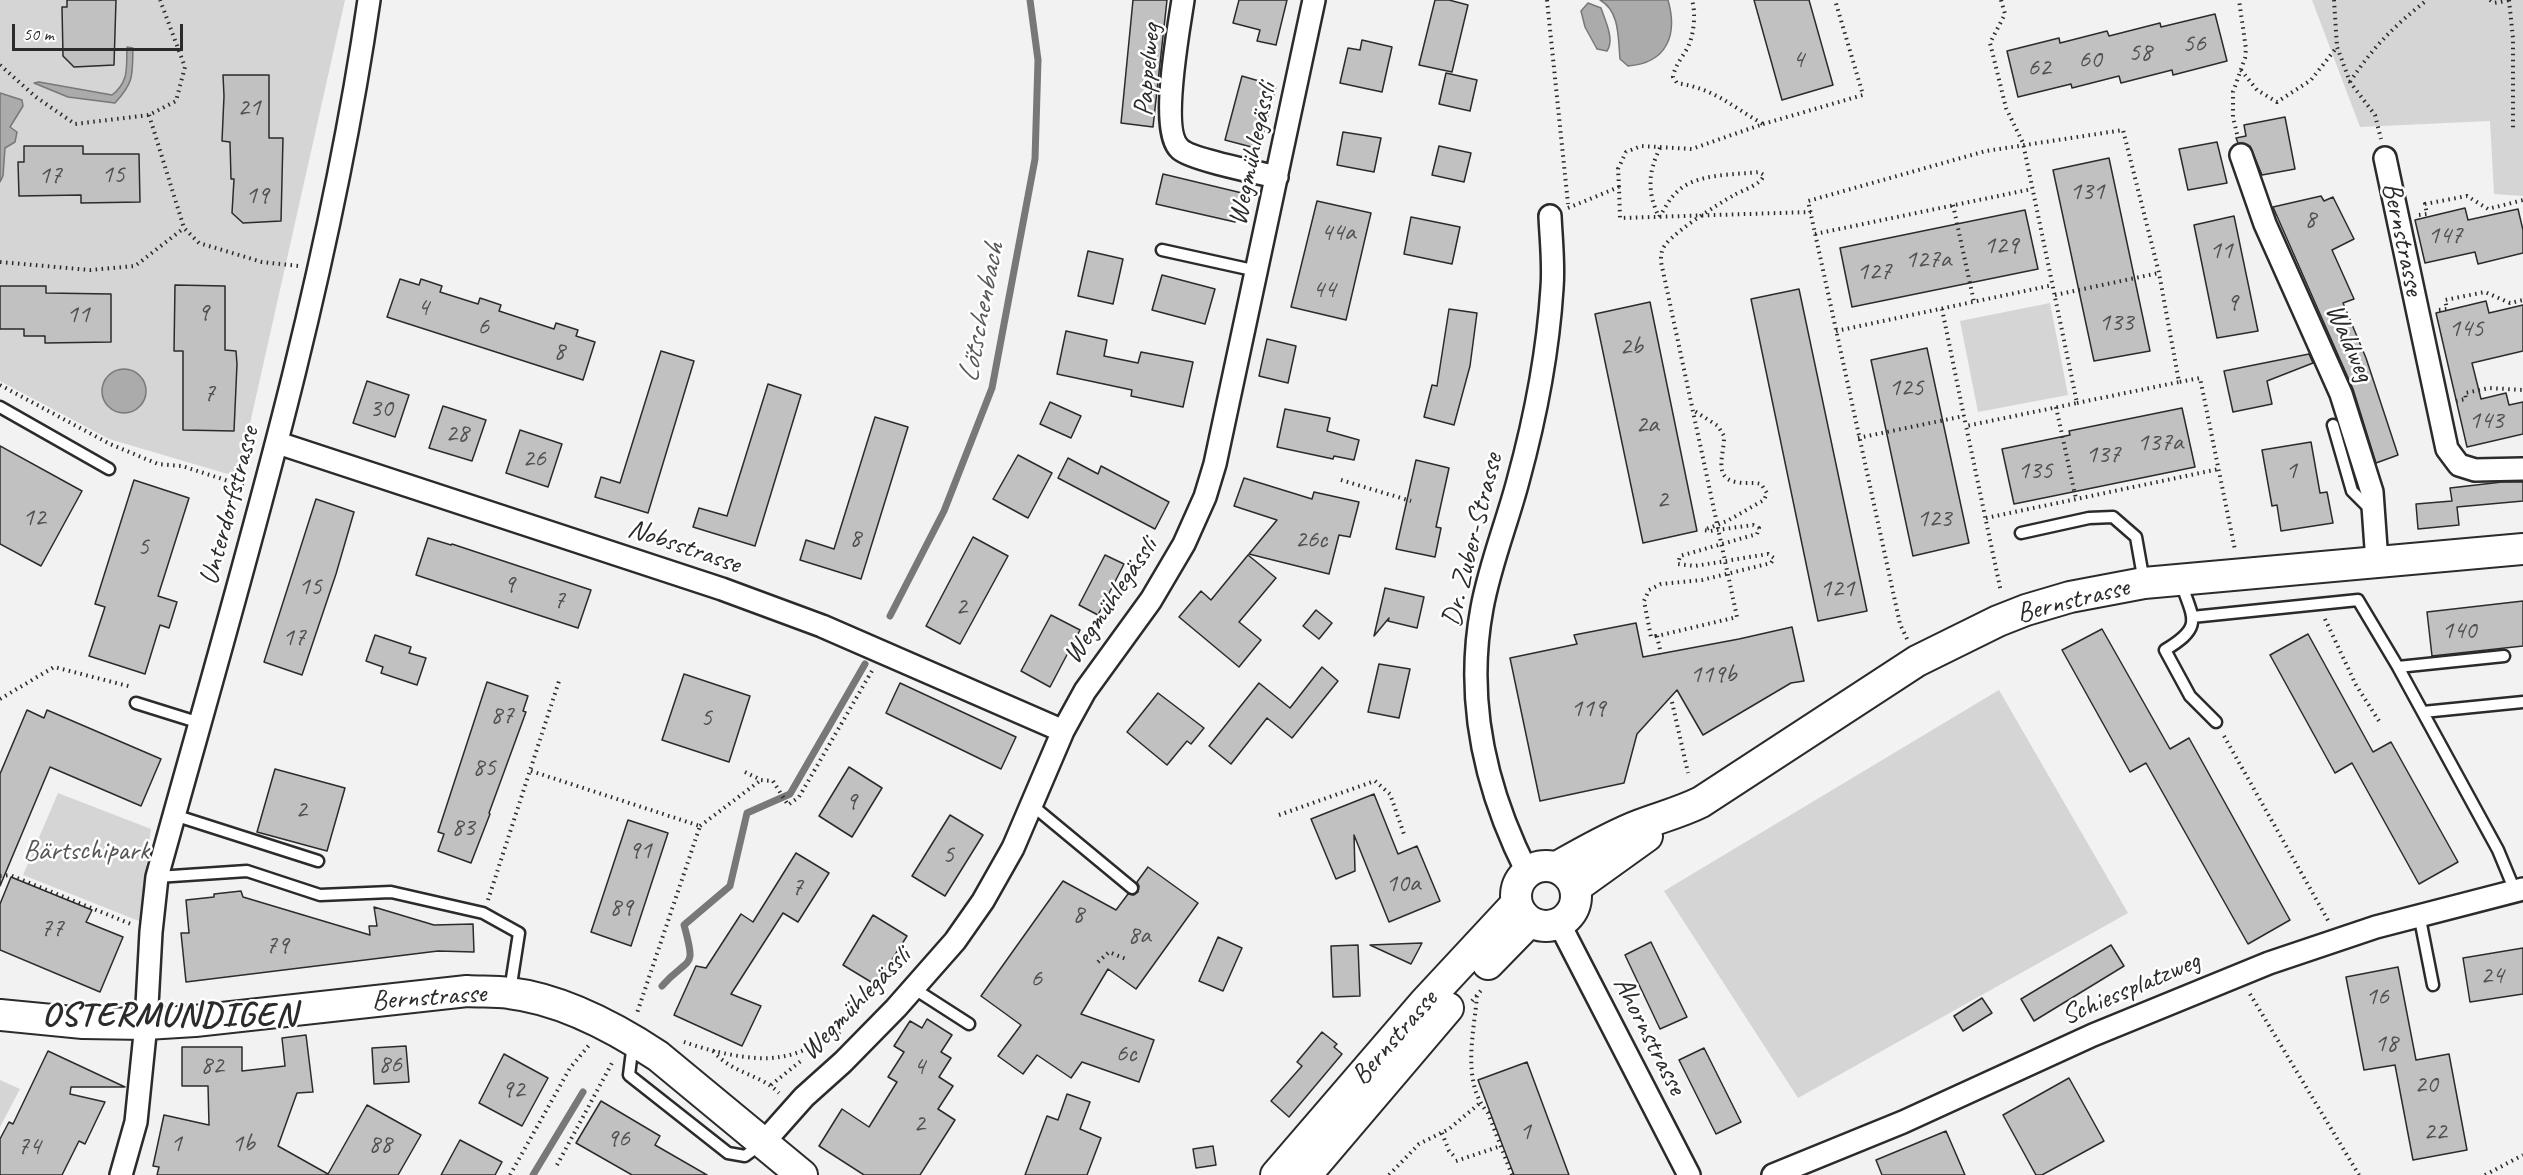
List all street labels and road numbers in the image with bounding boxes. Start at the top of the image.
street label: Pappelweg [1127,22,1169,118]
street label: Wegmühlegässli [1221,80,1285,228]
street label: Bernstrasse [2374,179,2430,299]
street label: Waldweg [2317,299,2381,387]
street label: Unterdorfstrasse [193,423,267,589]
street label: Dr. Zuber-Strasse [1435,450,1511,630]
street label: Nobsstrasse [623,512,745,582]
street label: Wegmühlegässli [1057,531,1165,671]
street label: Bernstrasse [2013,571,2133,631]
street label: Wegmühlegässli [794,940,918,1068]
street label: Schiessplatzweg [2057,945,2205,1033]
street label: Ahornstrasse [1605,971,1693,1101]
street label: Bernstrasse [371,977,487,1019]
street label: Bernstrasse [1345,984,1445,1092]

